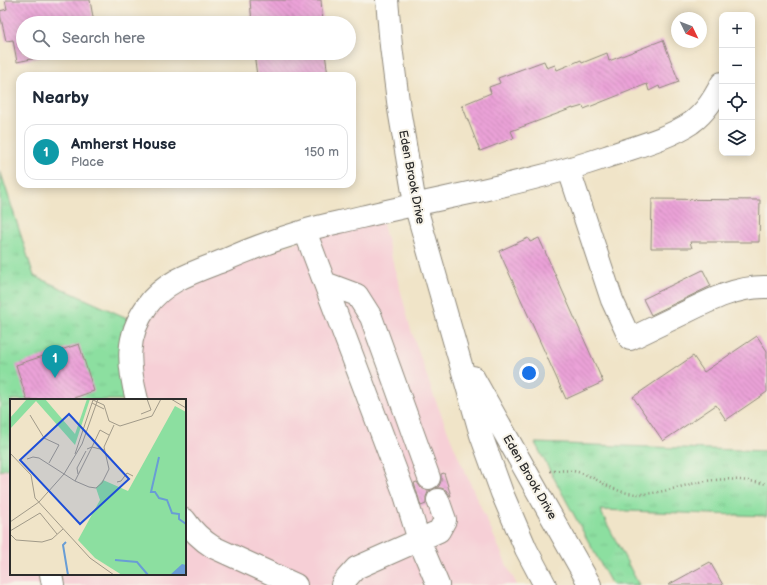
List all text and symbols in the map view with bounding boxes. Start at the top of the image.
north arrow [671,12,707,48]
map controls [719,12,755,156]
button: + [719,12,755,48]
search box [16,16,356,60]
icon: search [30,27,52,49]
text: Search here [62,29,145,48]
button: − [719,48,755,84]
button: locate [719,84,755,120]
text: Nearby [32,88,89,108]
button: layers [719,120,755,156]
street label: Eden Brook Drive [395,129,428,225]
text: Amherst House [71,135,176,154]
text: 1 [43,144,49,160]
text: 150 m [305,144,339,160]
text: Place [71,154,104,170]
pin: 1 [42,345,68,378]
your location [519,363,539,383]
inset map [10,399,186,575]
street label: Eden Brook Drive [499,432,560,522]

